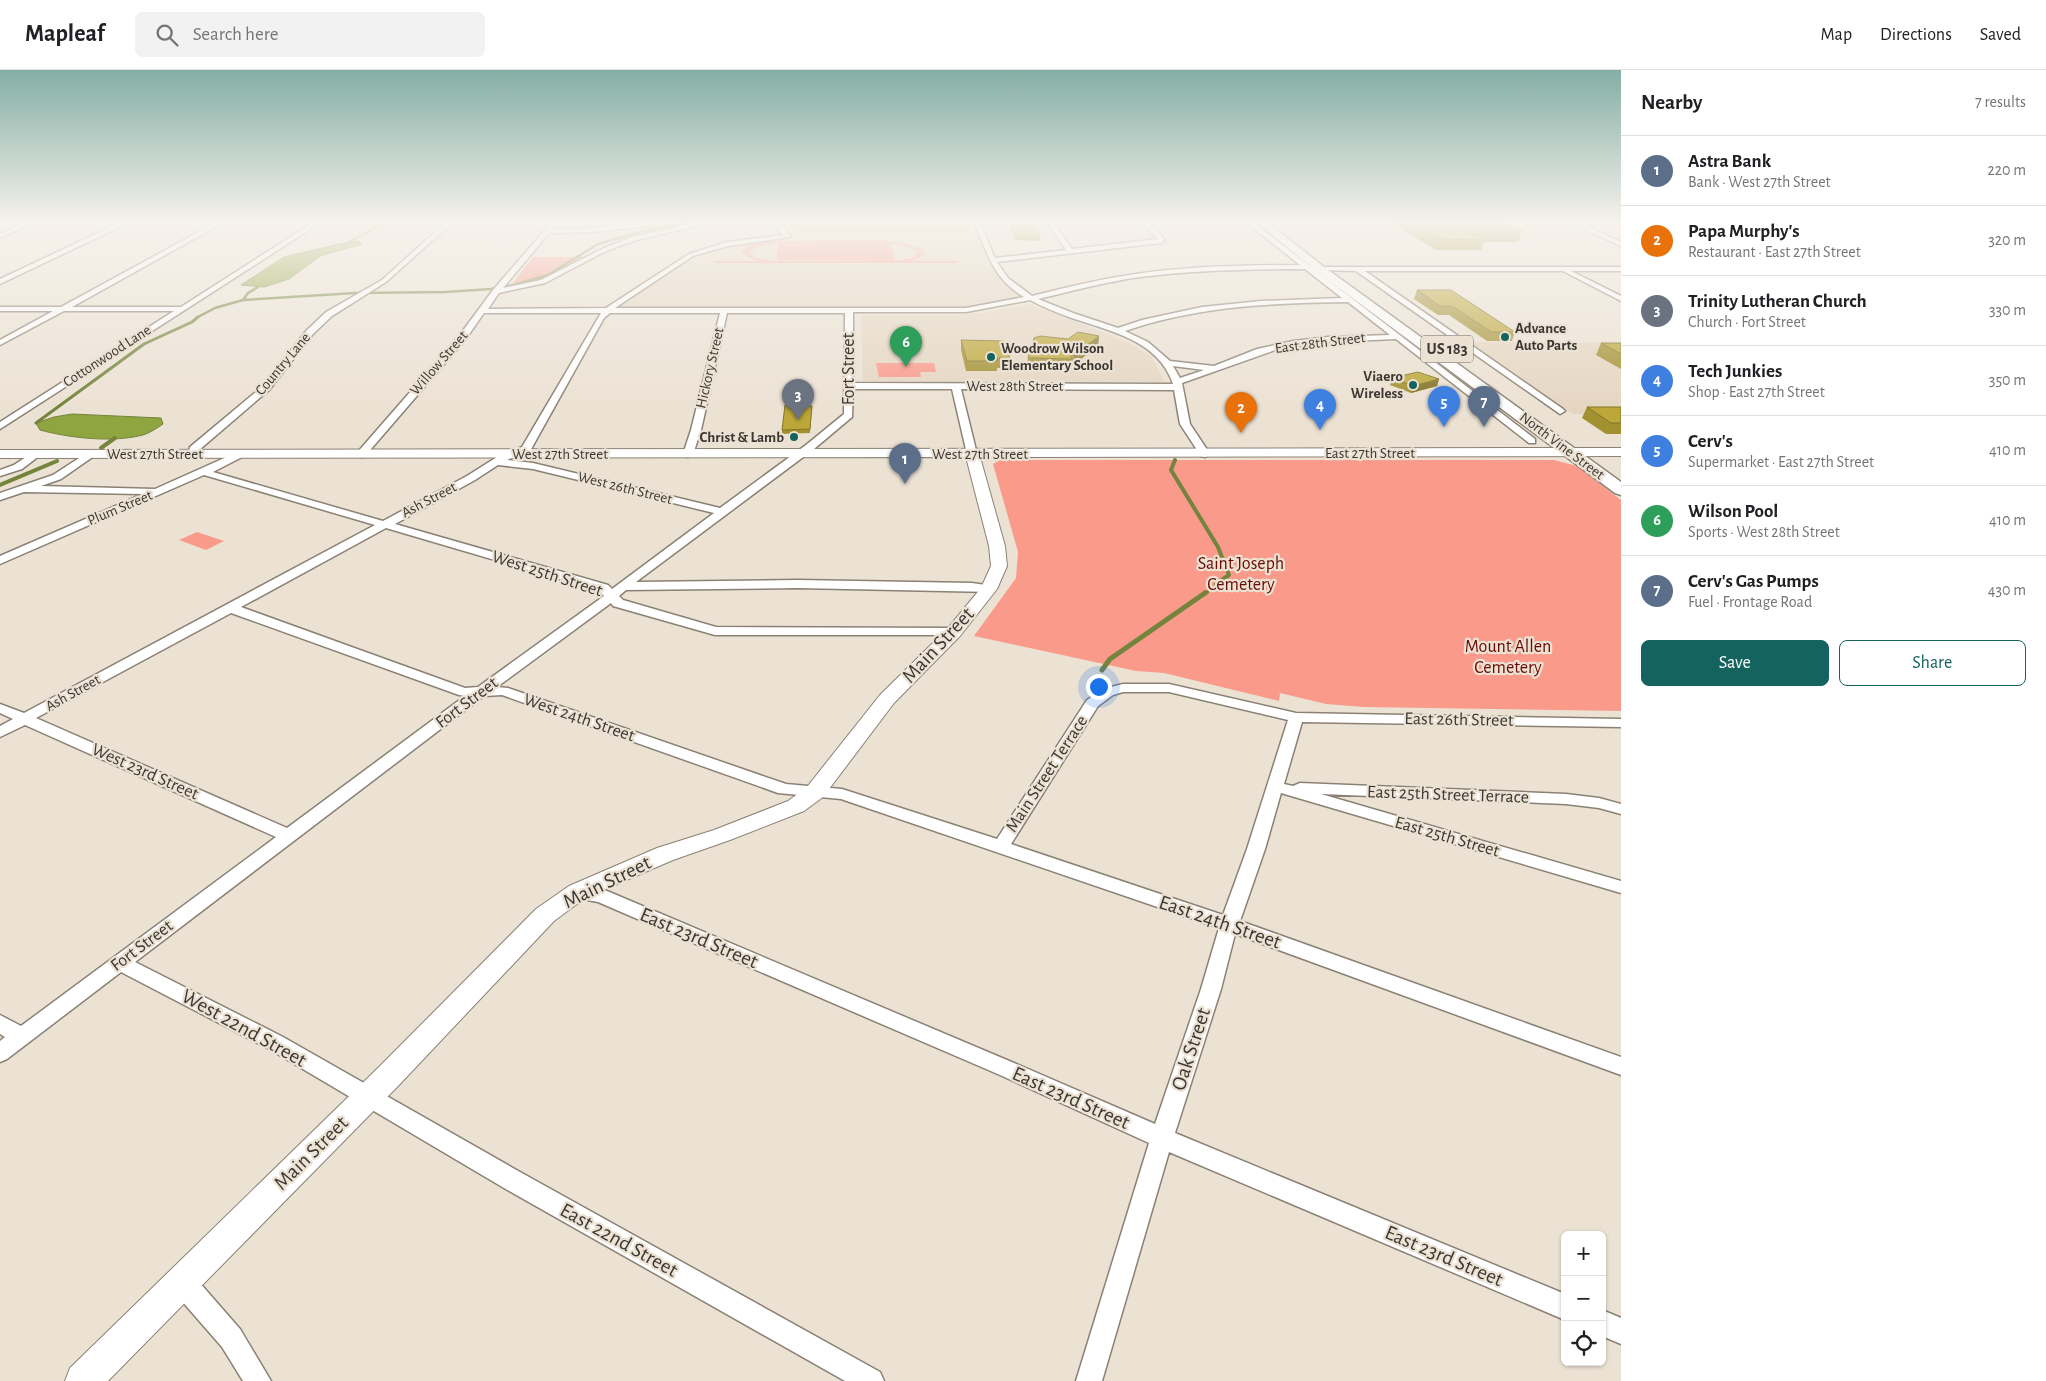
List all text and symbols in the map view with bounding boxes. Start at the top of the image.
search box [135,12,485,57]
icon: search [153,21,181,49]
text: Mapleaf [25,22,105,46]
text: Search here [193,25,279,44]
text: Map [1821,26,1852,44]
text: Directions [1880,26,1952,44]
text: Saved [1980,26,2021,44]
text: Nearby [1641,92,1702,113]
text: 7 results [1975,94,2026,110]
text: Astra Bank [1688,152,1771,171]
text: 1 [1654,162,1660,178]
text: 220 m [1988,162,2026,178]
text: Bank · West 27th Street [1688,174,1831,190]
text: Papa Murphy's [1688,222,1800,241]
text: 2 [1653,232,1661,248]
text: 320 m [1988,232,2026,248]
text: Restaurant · East 27th Street [1688,244,1861,260]
text: Trinity Lutheran Church [1688,292,1867,311]
text: 3 [1654,302,1660,318]
text: 330 m [1989,302,2026,318]
text: Church · Fort Street [1688,314,1806,330]
place label: Advance Auto Parts [1515,321,1578,353]
street label: Cottonwood Lane [60,322,154,390]
street label: Hickory Street [693,326,727,410]
pin: 6 [890,326,922,367]
street label: Willow Street [407,328,471,398]
street label: Country Lane [253,330,313,398]
street label: East 28th Street [1274,330,1366,356]
marker: Advance Auto Parts [1499,331,1511,343]
street label: Fort Street [840,332,858,405]
road number: US 183 [1421,336,1473,362]
place label: Woodrow Wilson Elementary School [1001,341,1113,373]
marker: Woodrow Wilson Elementary School [985,351,997,363]
text: Tech Junkies [1688,362,1782,381]
place label: Viaero Wireless [1351,369,1403,401]
text: 4 [1653,372,1661,388]
text: 350 m [1989,372,2026,388]
pin: 3 [782,379,814,420]
street label: West 28th Street [967,379,1064,394]
marker: Viaero Wireless [1407,379,1419,391]
text: Shop · East 27th Street [1688,384,1825,400]
pin: 5 [1428,386,1460,427]
pin: 7 [1468,386,1500,427]
pin: 4 [1304,389,1336,430]
pin: 2 [1225,392,1257,433]
street label: North Vine Street [1517,409,1607,483]
place label: Christ & Lamb [700,430,784,445]
marker: Christ & Lamb [788,431,800,443]
text: Cerv's [1688,432,1733,451]
text: 5 [1654,442,1660,458]
text: 410 m [1989,442,2026,458]
pin: 1 [889,443,921,484]
street label: East 27th Street [1325,446,1415,461]
street label: West 27th Street [107,447,203,462]
street label: West 27th Street [512,447,608,462]
street label: West 27th Street [932,447,1028,462]
text: Supermarket · East 27th Street [1688,454,1874,470]
street label: West 26th Street [576,469,674,507]
street label: Ash Street [399,479,459,521]
street label: Plum Street [85,488,155,528]
text: Wilson Pool [1688,502,1778,521]
text: 6 [1653,512,1661,528]
text: 410 m [1989,512,2026,528]
text: Sports · West 28th Street [1688,524,1840,540]
street label: West 25th Street [489,548,605,600]
park label: Saint Joseph Cemetery [1198,555,1284,594]
text: Cerv's Gas Pumps [1688,572,1819,591]
text: 7 [1654,582,1660,598]
text: 430 m [1988,582,2026,598]
text: Fuel · Frontage Road [1688,594,1812,610]
street label: Main Street [898,603,978,687]
park label: Mount Allen Cemetery [1465,638,1551,677]
button: Save [1641,640,1829,686]
button: Share [1839,640,2026,686]
street label: Ash Street [43,672,103,714]
street label: Fort Street [433,674,502,732]
your location [1086,674,1112,700]
street label: West 24th Street [521,691,637,746]
street label: East 26th Street [1404,710,1514,730]
street label: Main Street Terrace [1003,712,1091,836]
street label: West 23rd Street [89,740,201,804]
street label: East 25th Street Terrace [1367,783,1529,807]
street label: East 25th Street [1393,813,1502,861]
street label: Main Street [560,852,655,912]
street label: East 24th Street [1156,891,1284,953]
street label: East 23rd Street [637,904,761,972]
street label: Fort Street [108,917,177,975]
street label: West 22nd Street [178,985,310,1071]
street label: Oak Street [1168,1005,1214,1093]
street label: East 23rd Street [1009,1063,1133,1133]
street label: Main Street [270,1112,352,1194]
street label: East 22nd Street [557,1199,682,1281]
street label: East 23rd Street [1382,1222,1506,1290]
map controls [1561,1231,1606,1366]
button: + [1561,1231,1606,1276]
button: − [1561,1276,1606,1321]
button: locate [1561,1321,1606,1366]

